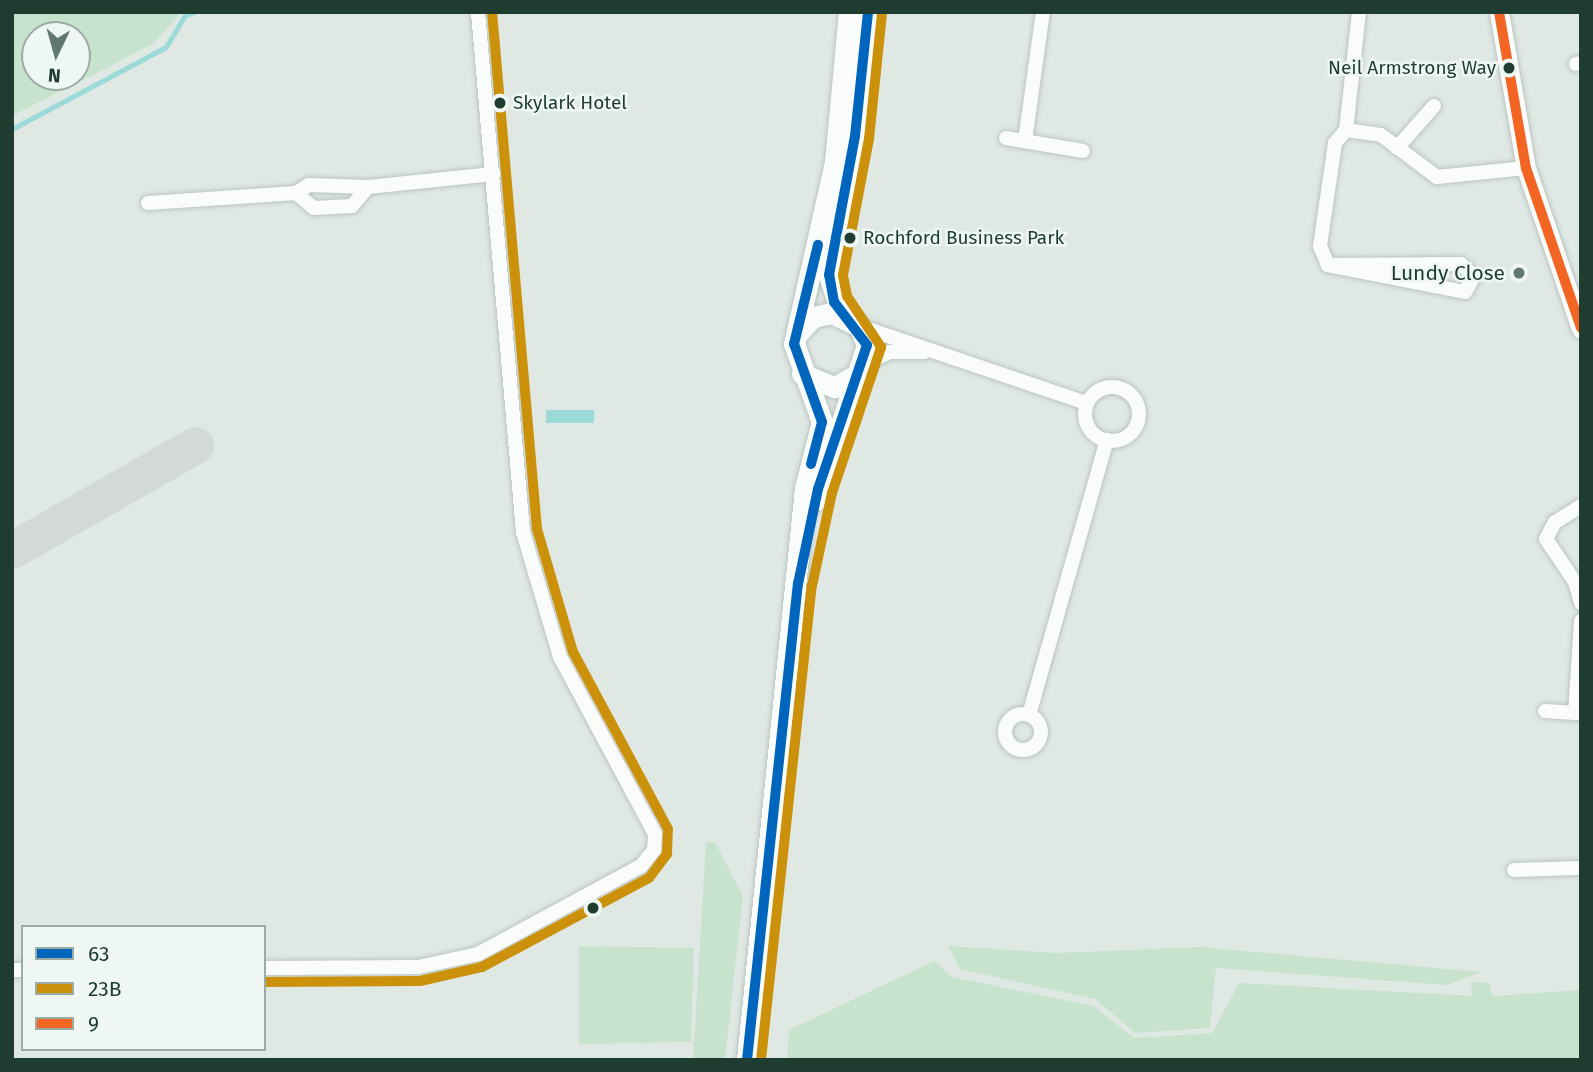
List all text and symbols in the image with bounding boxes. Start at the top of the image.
north arrow [21,21,91,91]
place label: Neil Armstrong Way [1328,57,1496,79]
marker: Neil Armstrong Way [1502,61,1516,75]
text: N [47,63,62,87]
place label: Skylark Hotel [513,92,627,114]
marker: Skylark Hotel [493,96,507,110]
place label: Rochford Business Park [863,227,1064,249]
marker: Rochford Business Park [843,231,857,245]
place label: Lundy Close [1391,260,1505,286]
marker: Lundy Close [1511,265,1527,281]
unlabelled marker [586,901,600,915]
legend [21,925,266,1051]
text: 63 [88,941,109,967]
text: 23B [88,976,122,1002]
text: 9 [88,1011,99,1037]

